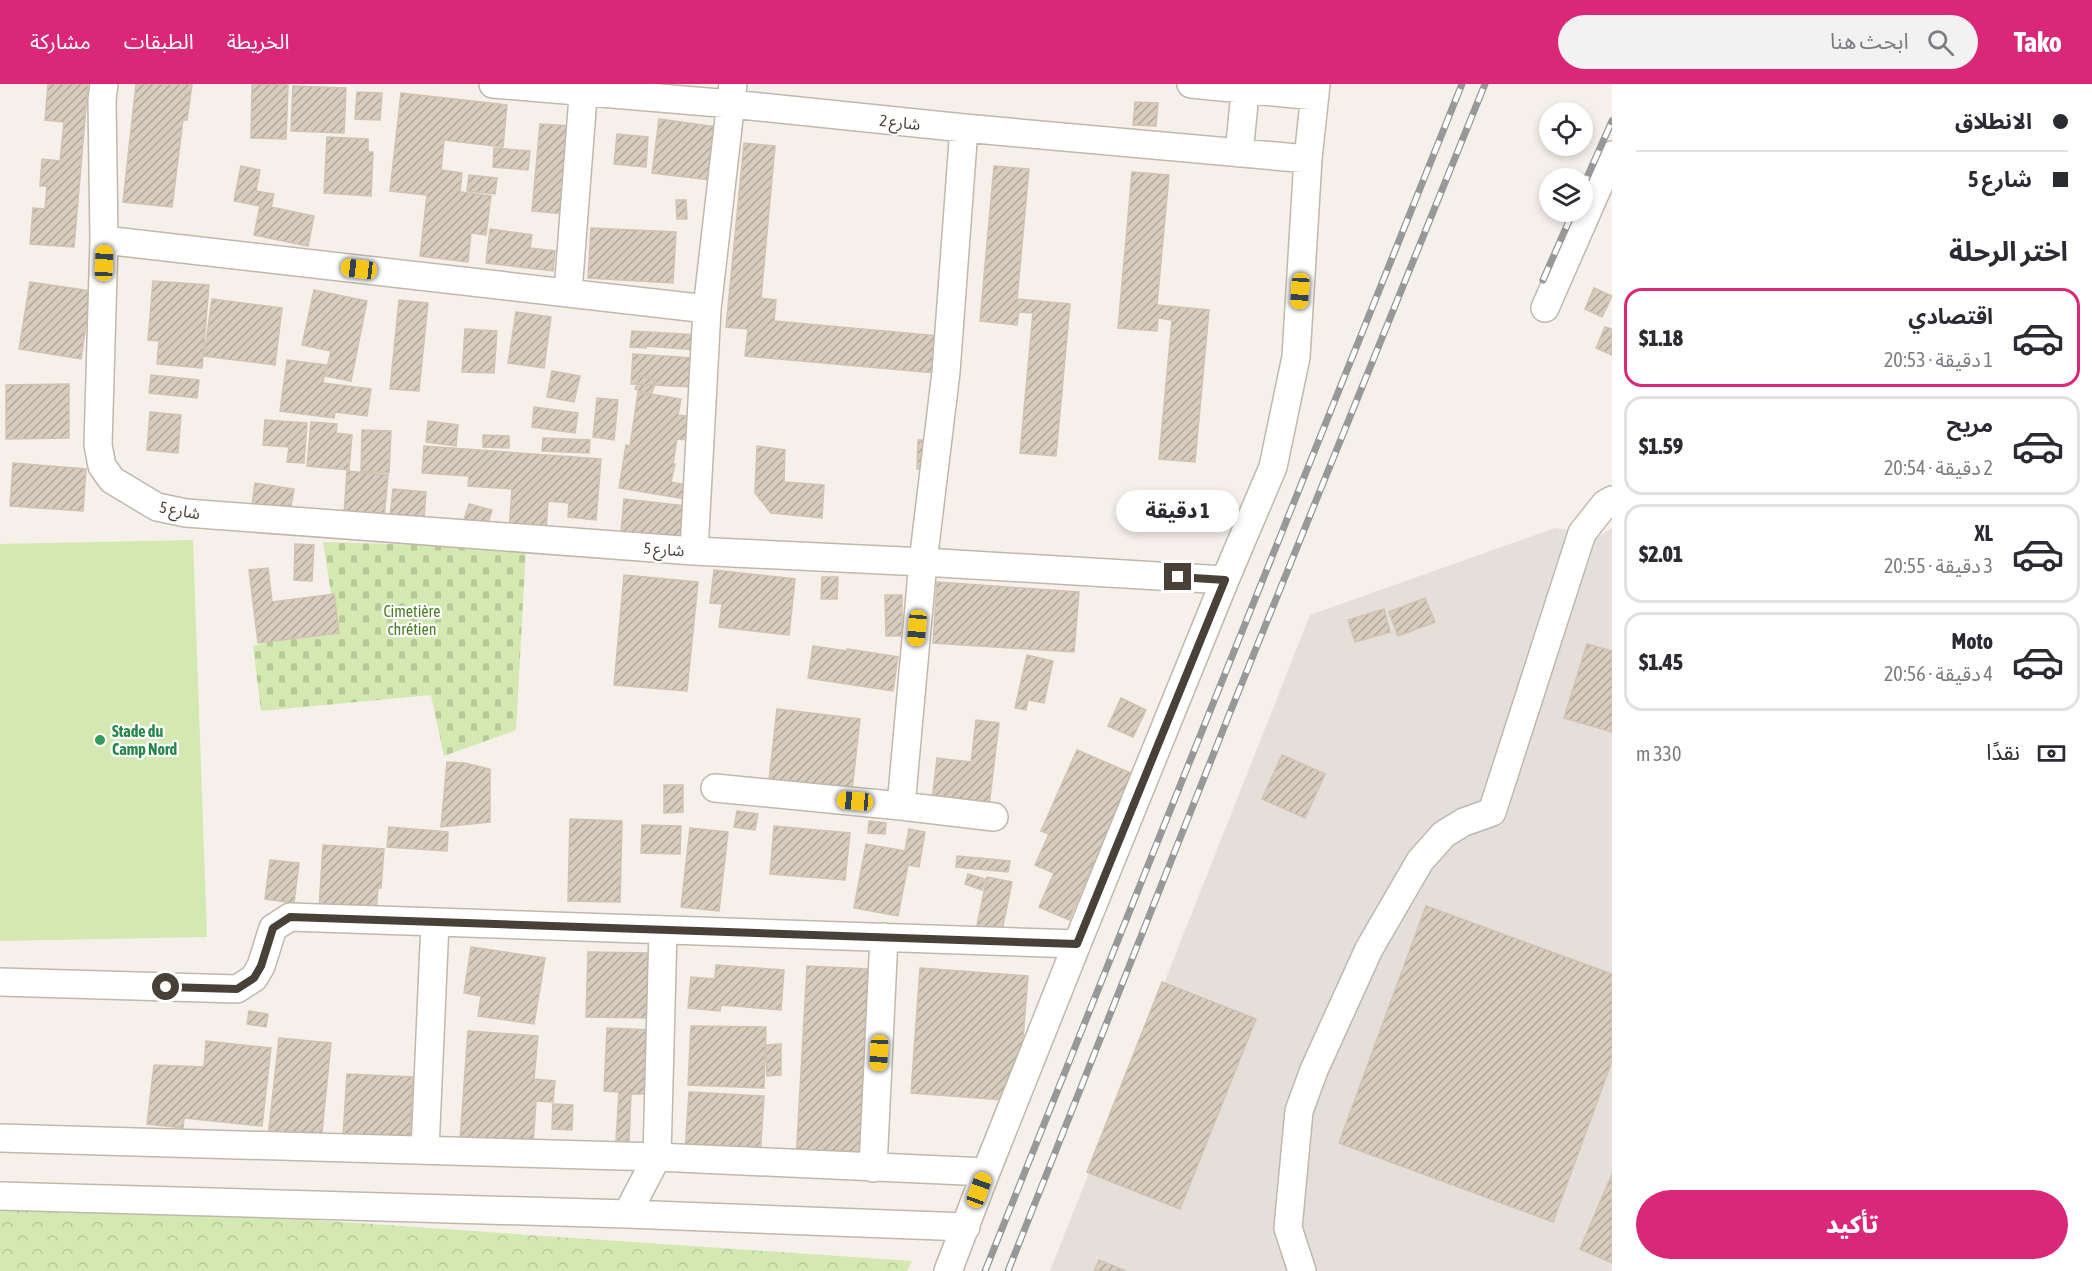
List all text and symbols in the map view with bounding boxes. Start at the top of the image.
search box [1558,15,1978,69]
icon: search [1924,26,1957,59]
text: Tako [2014,26,2062,58]
text: ابحث هنا [1830,28,1909,54]
text: مشاركة [30,29,91,53]
text: الطبقات [124,29,194,53]
text: الخريطة [227,29,290,53]
map controls [1539,102,1593,222]
button: locate [1539,102,1593,156]
text: الانطلاق [1955,108,2032,134]
street label: شارع 2 [878,111,921,137]
text: شارع 5 [1968,166,2032,192]
button: layers [1539,168,1593,222]
text: اختر الرحلة [1949,236,2068,267]
car [94,245,114,281]
car [340,258,378,280]
car [1290,272,1310,310]
text: اقتصادي [1908,303,1993,329]
icon: car [2011,311,2065,365]
text: $1.18 [1639,325,1683,351]
text: 1 دقيقة · 20:53 [1884,348,1993,371]
text: مريح [1947,411,1993,437]
icon: car [2011,419,2065,473]
text: $1.59 [1639,433,1683,459]
text: 2 دقيقة · 20:54 [1884,456,1993,479]
callout: 1 دقيقة [1116,490,1240,532]
street label: شارع 5 [158,498,202,526]
text: 1 دقيقة [1145,499,1210,522]
text: XL [1975,520,1993,546]
icon: car [2011,527,2065,581]
street label: شارع 5 [643,539,685,563]
text: $2.01 [1639,541,1683,567]
text: 3 دقيقة · 20:55 [1884,554,1993,577]
route end [1164,563,1191,590]
park label: Cimetière chrétien [383,602,441,638]
car [906,609,928,647]
text: Moto [1951,628,1993,654]
icon: car [2011,635,2065,689]
text: $1.45 [1639,649,1683,675]
text: 4 دقيقة · 20:56 [1884,662,1993,685]
place label: Stade du Camp Nord [112,722,178,758]
marker: Stade du Camp Nord [93,733,107,747]
icon: cash [2035,737,2068,770]
text: نقدًا [1986,739,2020,765]
text: 330 m [1636,742,1681,765]
car [836,790,874,812]
route start [152,973,179,1000]
car [869,1035,889,1071]
car [964,1170,994,1210]
button: تأكيد [1636,1190,2068,1259]

